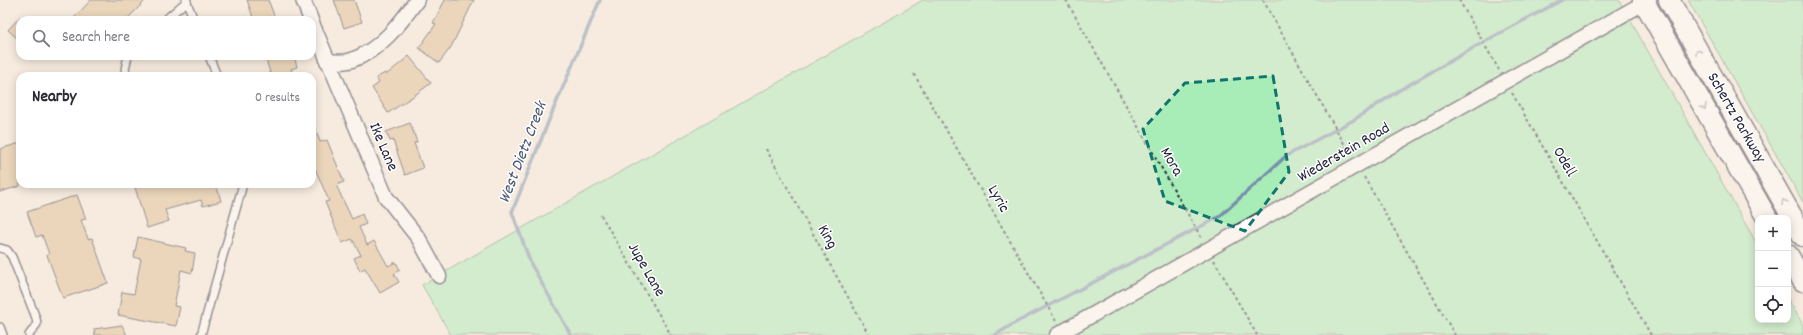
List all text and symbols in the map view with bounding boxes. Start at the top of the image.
search box [16,16,316,60]
icon: search [30,27,52,49]
text: Search here [62,27,130,49]
one-way arrow [1696,49,1703,56]
street label: Schertz Parkway [1701,69,1771,168]
text: Nearby [32,86,76,110]
text: 0 results [255,89,300,108]
water label: West Dietz Creek [494,97,555,207]
one-way arrow [1699,103,1706,110]
street label: Wiederstein Road [1294,117,1394,189]
street label: Ike Lane [363,119,403,175]
street label: Mora [1154,143,1189,181]
street label: Odell [1546,143,1582,181]
street label: Lyric [981,181,1015,217]
one-way arrow [1781,199,1788,206]
map controls [1755,215,1791,323]
button: + [1755,215,1791,251]
street label: King [811,221,843,253]
street label: Jupe Lane [621,239,671,301]
button: − [1755,251,1791,287]
button: locate [1755,287,1791,323]

